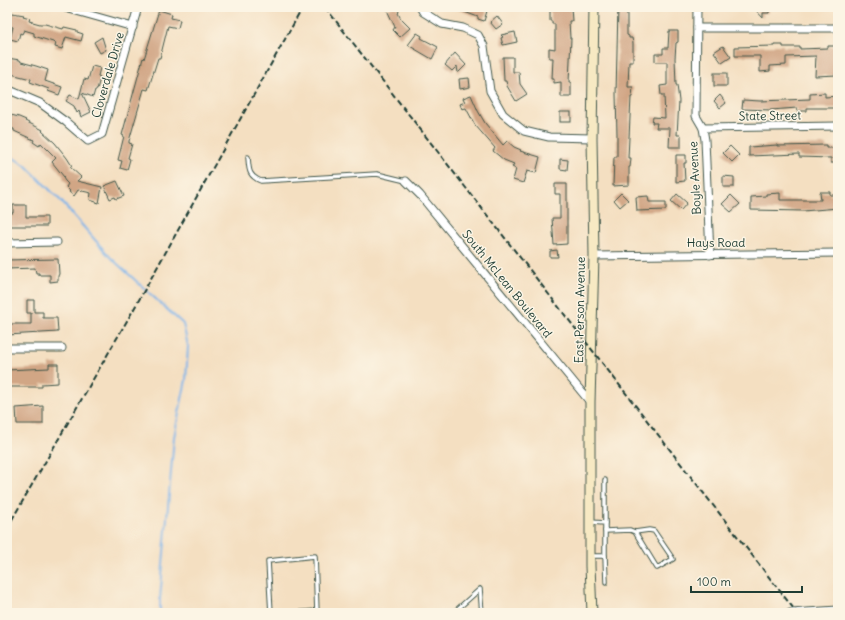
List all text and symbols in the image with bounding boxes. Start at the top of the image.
street label: Cloverdale Drive [88,30,127,120]
street label: State Street [739,107,801,124]
street label: Boyle Avenue [685,141,704,215]
street label: South McLean Boulevard [459,227,556,341]
street label: Hays Road [687,235,745,250]
street label: East Person Avenue [571,257,588,363]
scale bar [691,568,802,594]
text: 100 m [697,574,731,589]

